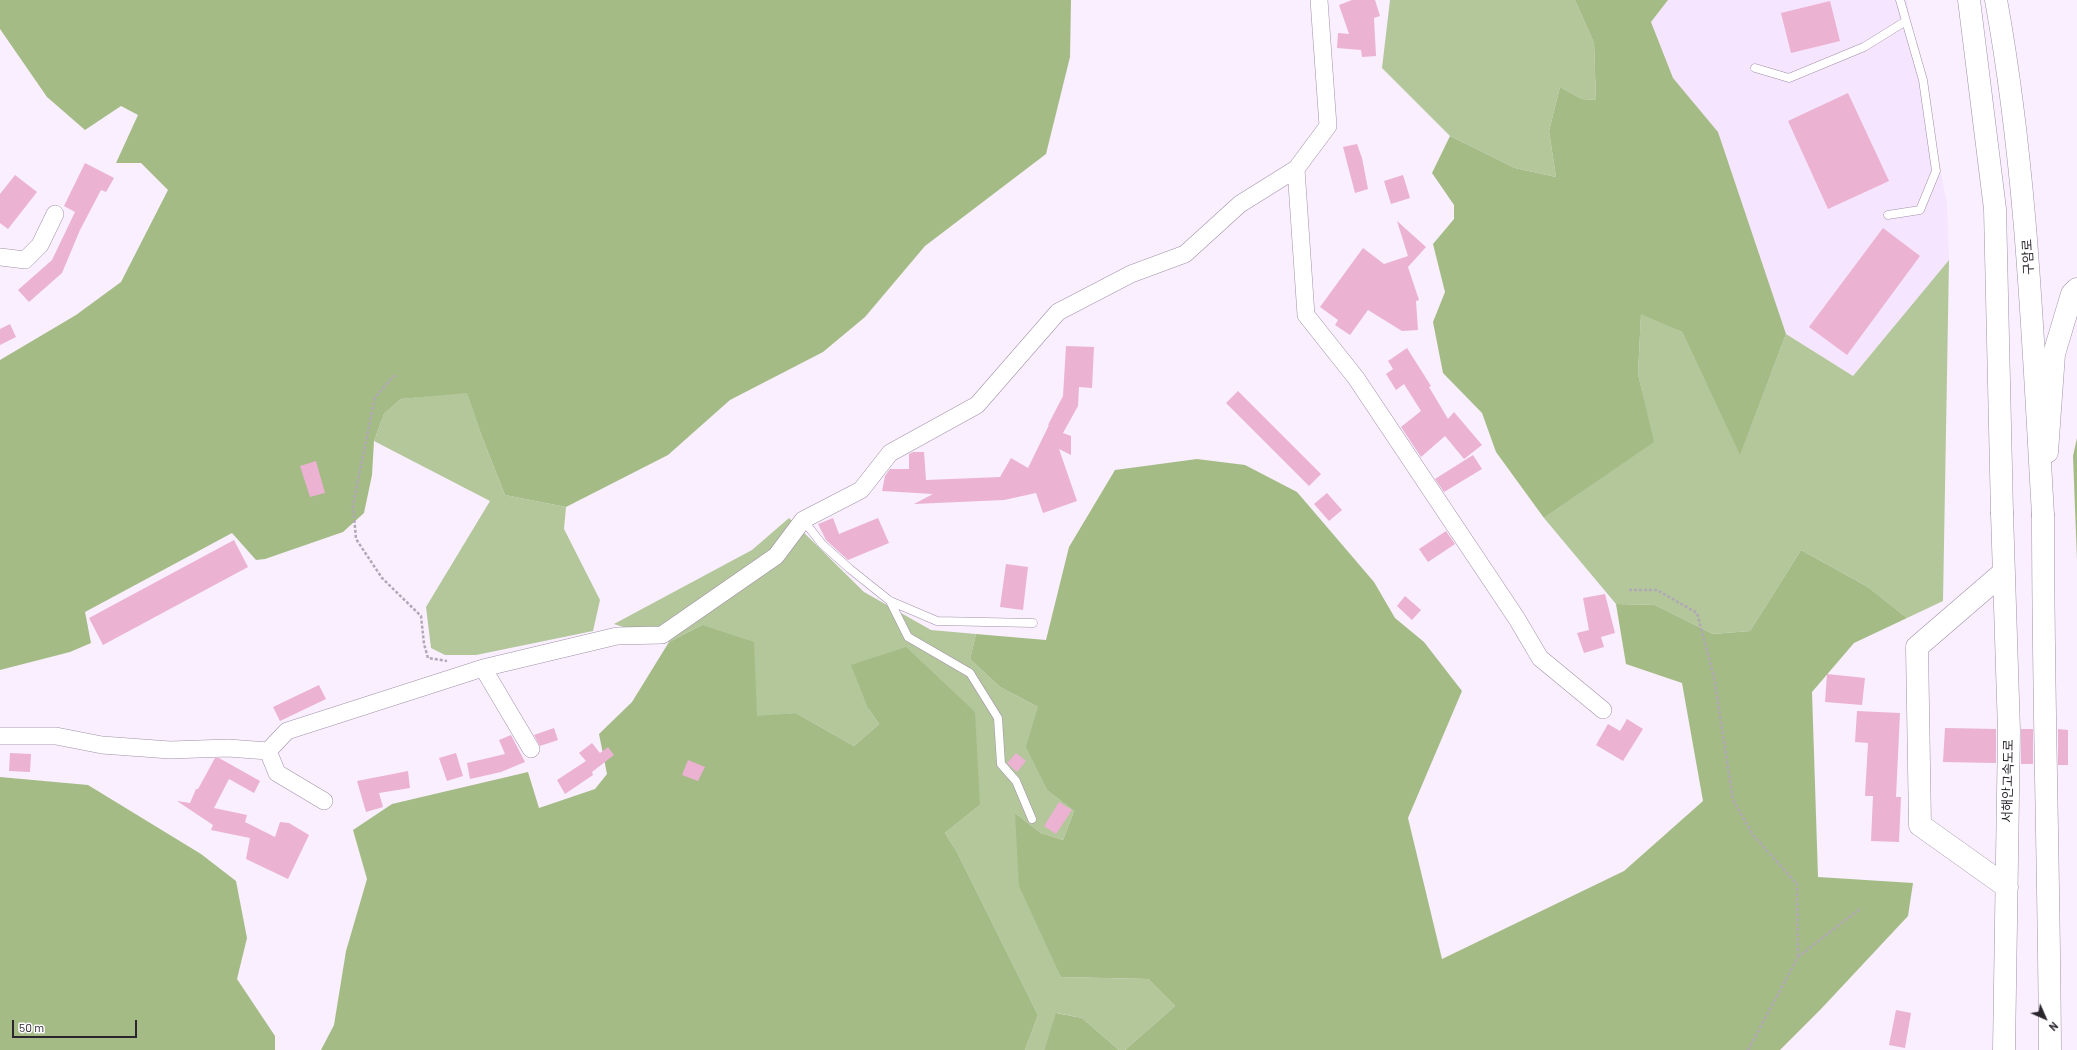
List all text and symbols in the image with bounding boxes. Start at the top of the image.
street label: 구암로 [2019,239,2037,275]
street label: 서해안고속도로 [1999,739,2017,823]
north arrow [2025,998,2065,1038]
scale bar [14,1012,139,1038]
text: 50 m [19,1020,44,1034]
text: N [2047,1020,2061,1034]

